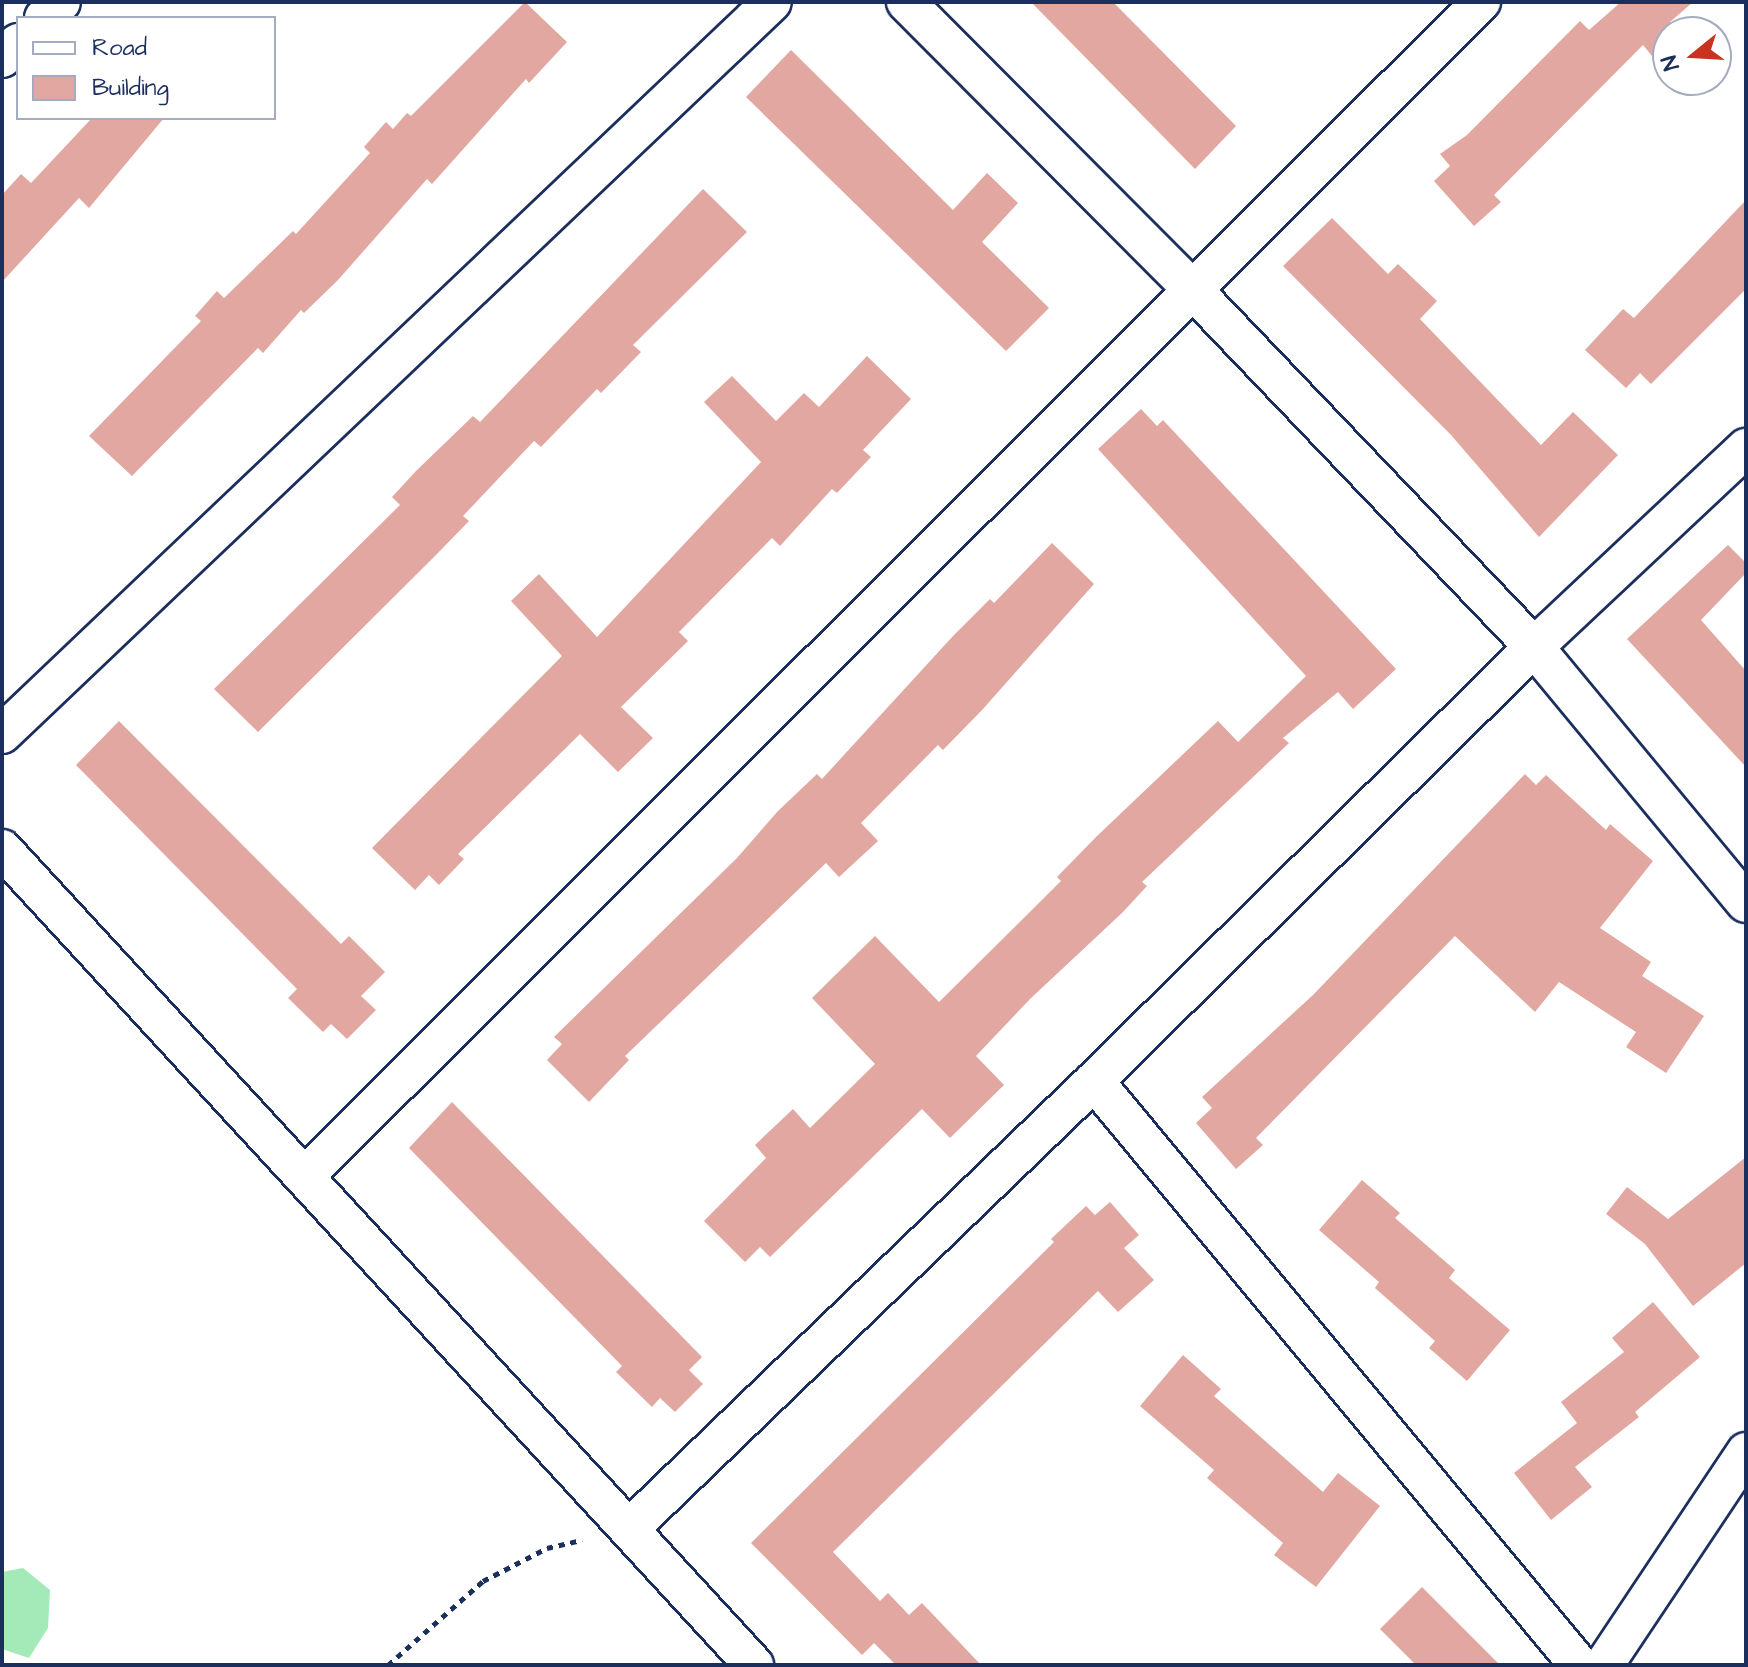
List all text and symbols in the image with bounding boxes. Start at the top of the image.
legend [16,16,276,120]
north arrow [1652,16,1732,96]
text: Road [92,31,147,65]
text: N [1654,52,1687,74]
text: Building [92,71,169,105]

